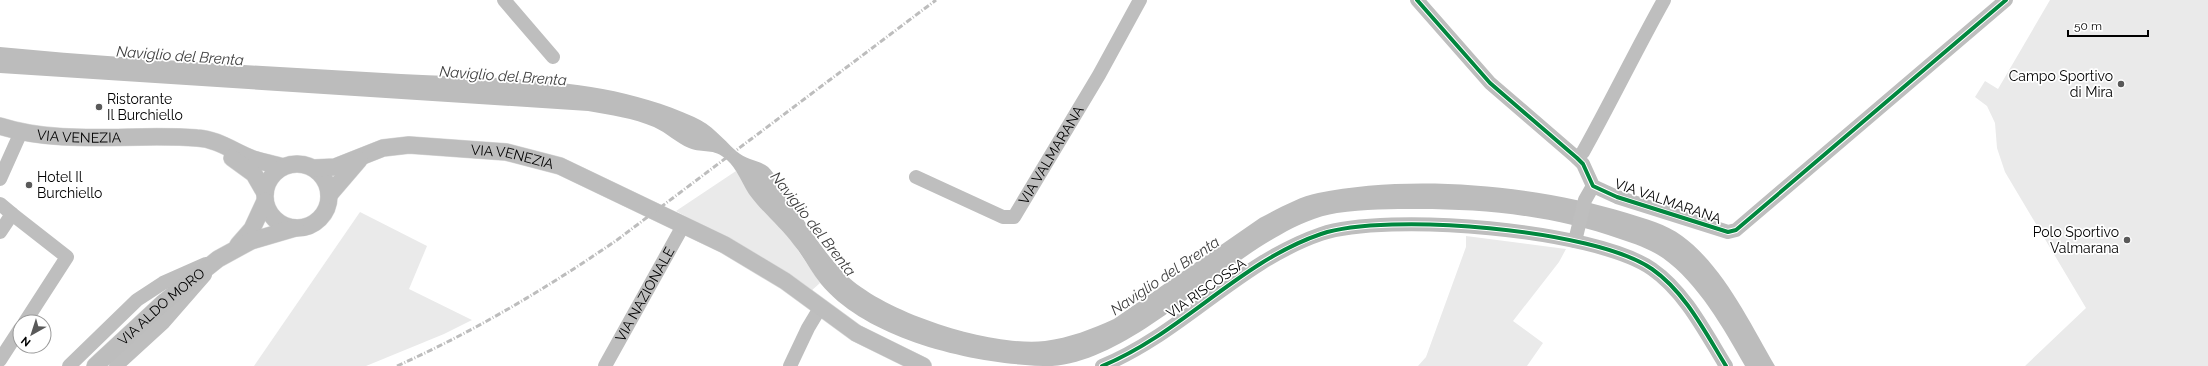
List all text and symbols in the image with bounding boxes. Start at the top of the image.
scale bar [2068,12,2148,38]
text: 50 m [2074,19,2102,33]
water label: Naviglio del Brenta [116,43,244,69]
water label: Naviglio del Brenta [439,63,567,89]
place label: Campo Sportivo di Mira [2009,68,2113,100]
marker: Campo Sportivo di Mira [2116,79,2126,89]
place label: Ristorante Il Burchiello [107,91,183,123]
marker: Ristorante Il Burchiello [94,102,104,112]
street label: VIA VALMARANA [1015,102,1087,207]
street label: VIA VENEZIA [36,126,122,146]
street label: VIA VENEZIA [470,141,556,172]
water label: Naviglio del Brenta [767,168,859,280]
place label: Hotel Il Burchiello [37,169,102,201]
street label: VIA VALMARANA [1612,175,1724,227]
marker: Hotel Il Burchiello [24,180,34,190]
place label: Polo Sportivo Valmarana [2033,224,2119,256]
water label: Naviglio del Brenta [1107,233,1223,319]
marker: Polo Sportivo Valmarana [2122,235,2132,245]
street label: VIA NAZIONALE [612,244,678,344]
street label: VIA RISCOSSA [1163,254,1249,321]
street label: VIA ALDO MORO [115,265,208,349]
north arrow [12,314,52,354]
text: N [19,334,33,349]

